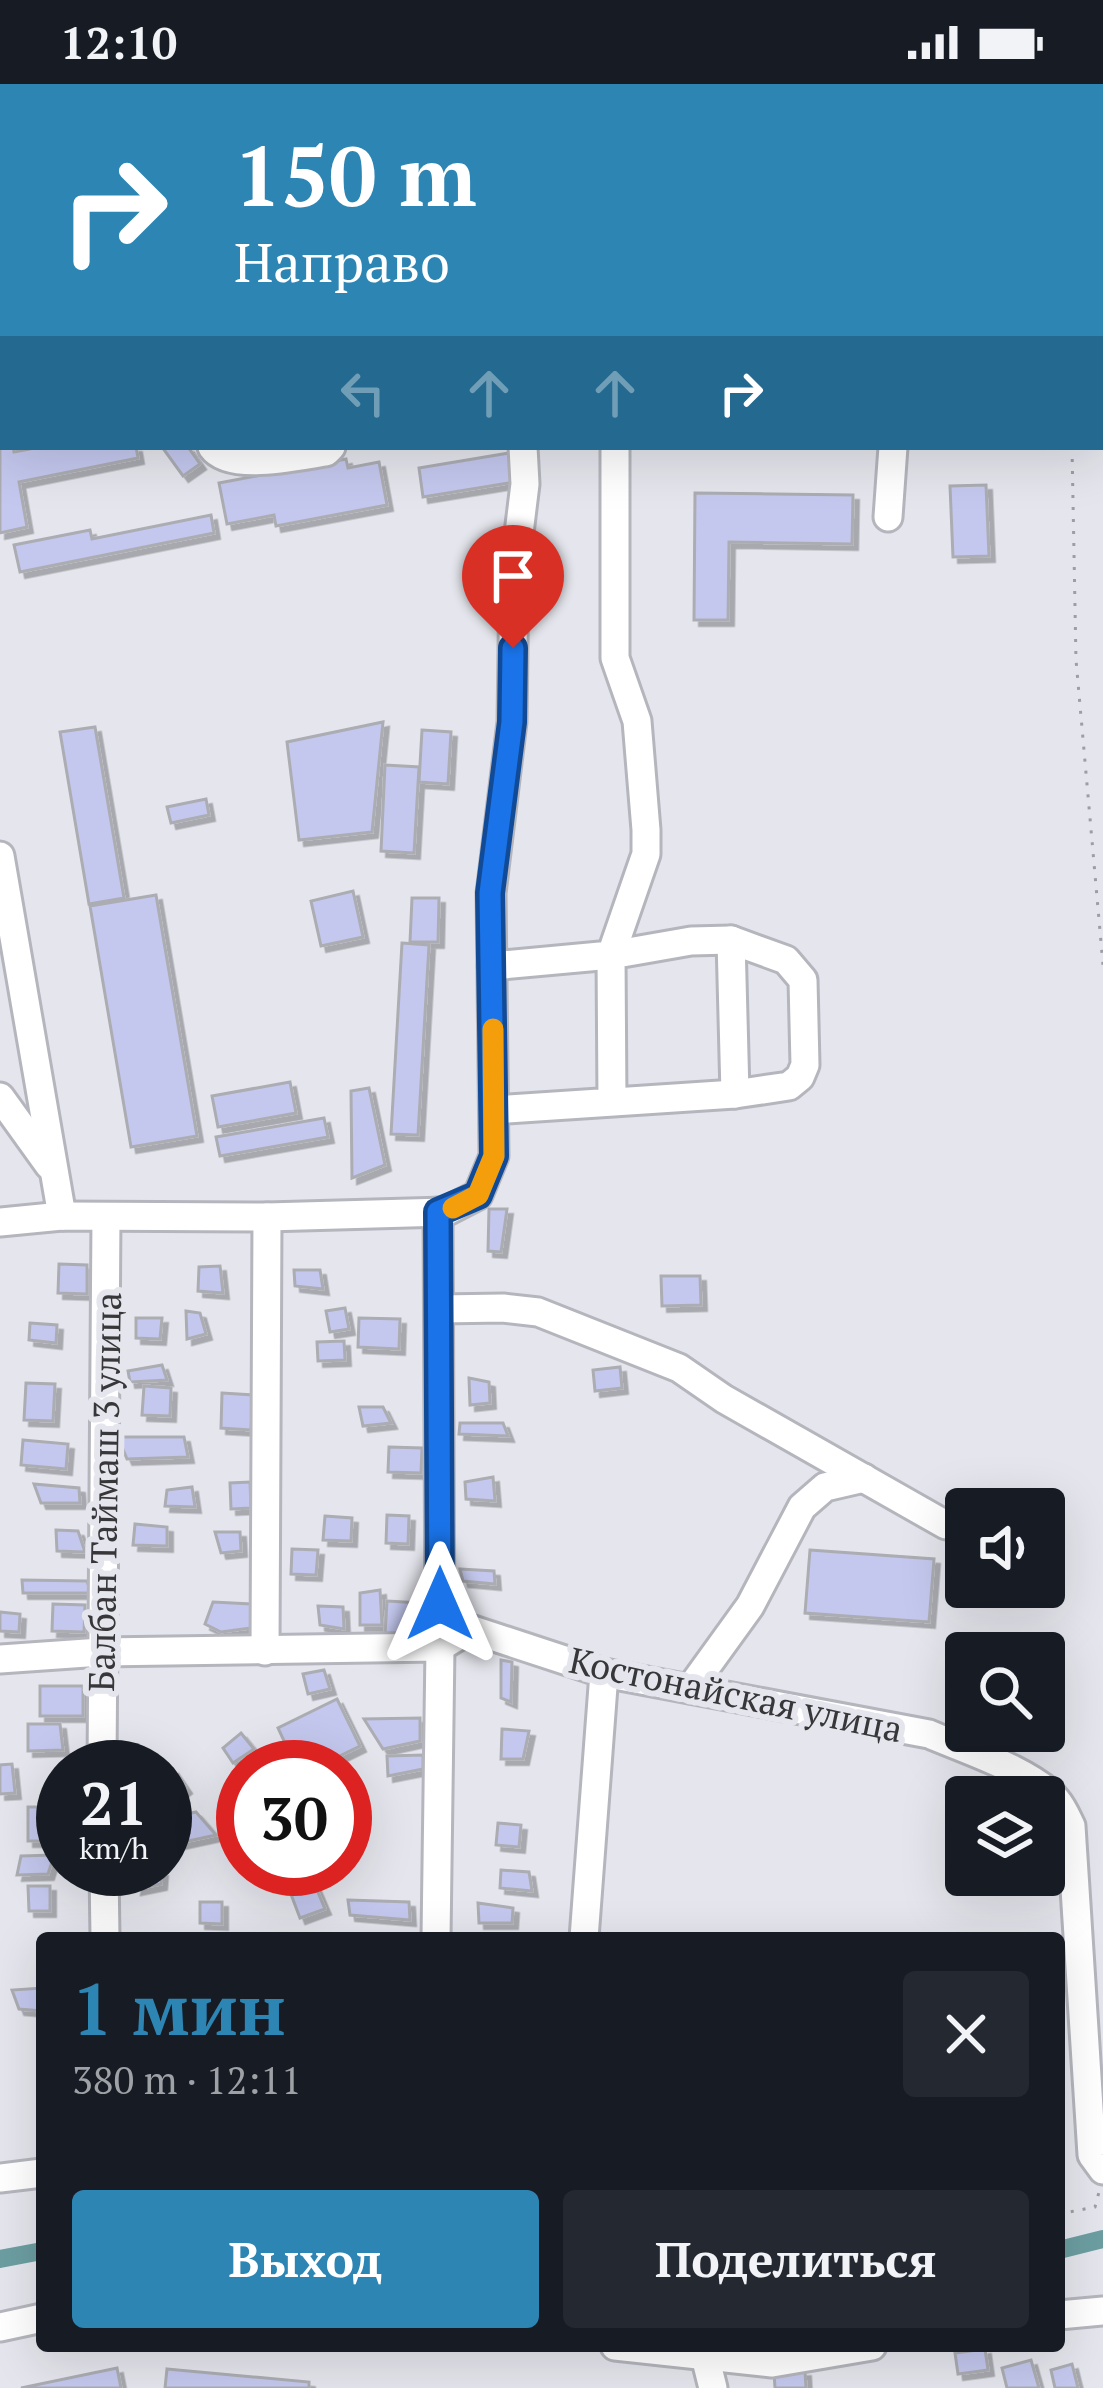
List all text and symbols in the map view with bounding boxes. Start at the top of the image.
text: 12:10 [60,12,177,72]
text: 150 m [234,119,477,230]
icon: right [36,132,192,288]
text: Направо [234,226,450,297]
icon: left [330,360,396,426]
icon: ahead [456,360,522,426]
icon: ahead [582,360,648,426]
icon: right [708,360,774,426]
pin [462,525,564,648]
icon: arrive [480,543,546,609]
street label: Балбан Таймаш 3 улица [77,1292,131,1692]
map controls [945,1488,1065,1896]
button: sound [945,1488,1065,1608]
position arrow [377,1541,503,1667]
button: search [945,1632,1065,1752]
street label: Костонайская улица [565,1636,907,1752]
speed limit sign: 30 [216,1740,372,1896]
text: 21 [80,1763,148,1842]
button: layers [945,1776,1065,1896]
text: km/h [79,1828,149,1868]
text: 1 мин [72,1960,286,2056]
button: close [903,1971,1029,2097]
text: 380 m · 12:11 [72,2053,302,2105]
button: Выход [72,2190,539,2328]
button: Поделиться [563,2190,1029,2328]

